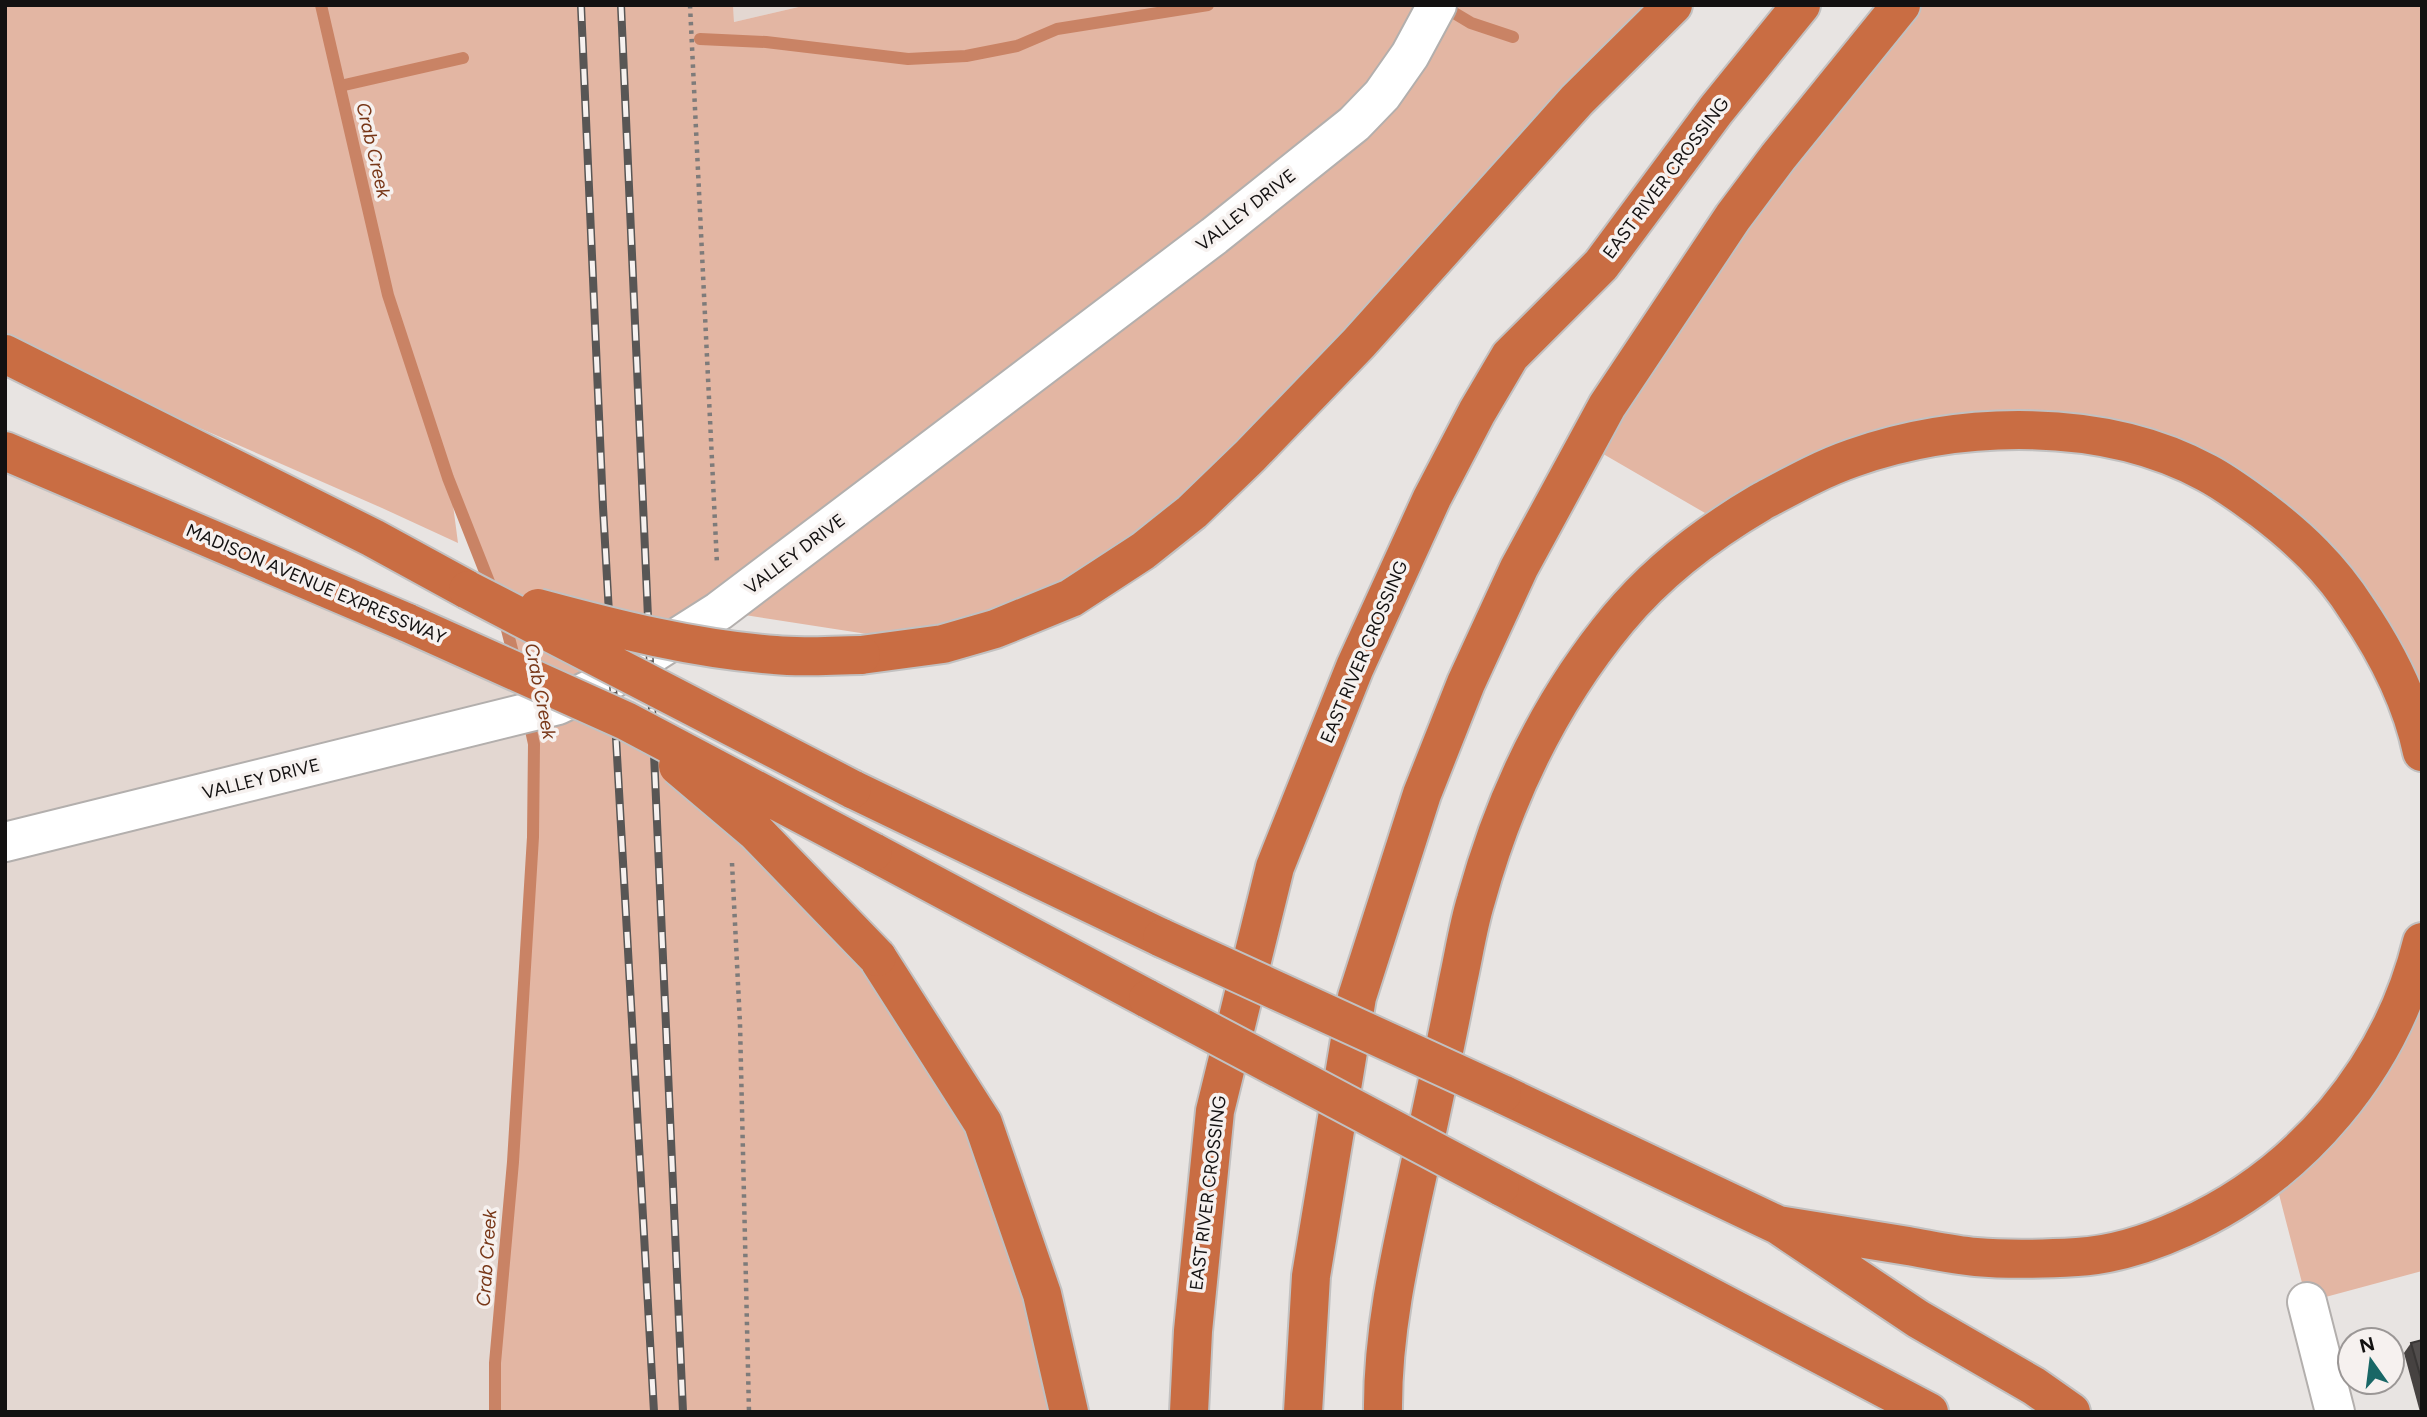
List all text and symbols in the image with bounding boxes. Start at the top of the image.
street label: EAST RIVER CROSSING [1598,93,1734,263]
water label: Crab Creek [351,100,396,201]
street label: VALLEY DRIVE [1192,164,1300,256]
street label: VALLEY DRIVE [740,509,850,599]
street label: MADISON AVENUE EXPRESSWAY [183,519,449,649]
street label: EAST RIVER CROSSING [1316,557,1413,747]
water label: Crab Creek [520,641,561,742]
street label: VALLEY DRIVE [200,754,322,804]
street label: EAST RIVER CROSSING [1185,1094,1231,1292]
water label: Crab Creek [472,1208,501,1307]
north arrow [2336,1326,2406,1396]
text: N [2357,1332,2377,1358]

